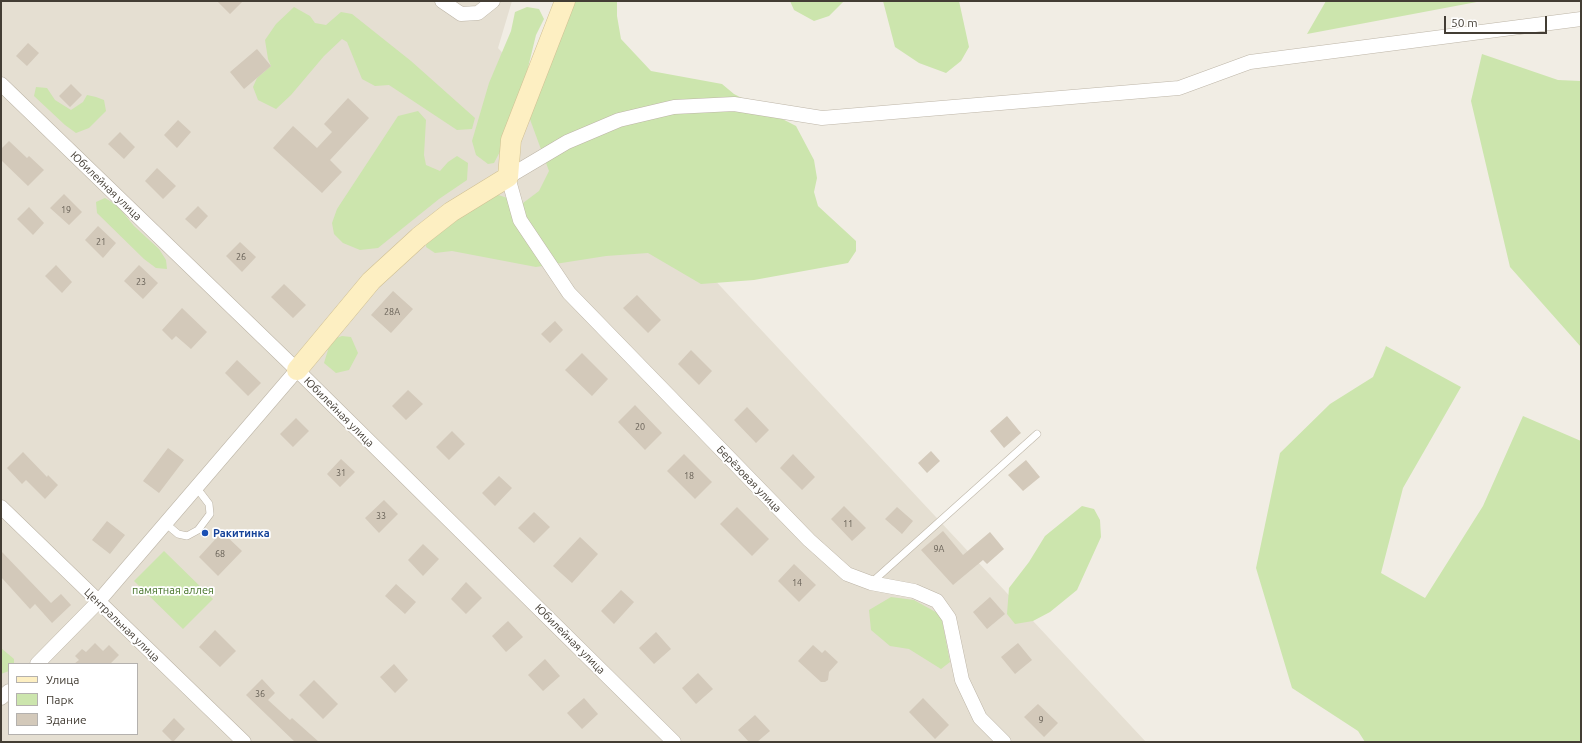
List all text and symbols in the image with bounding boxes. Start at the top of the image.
scale bar [1446,8,1549,34]
text: 50 m [1451,16,1478,29]
street label: Юбилейная улица [68,149,144,223]
house number: 19 [61,205,71,215]
house number: 21 [96,237,106,247]
house number: 26 [236,252,246,262]
house number: 23 [136,277,146,287]
house number: 28А [384,307,400,317]
street label: Юбилейная улица [301,374,377,450]
house number: 20 [635,422,645,432]
street label: Берёзовая улица [714,443,784,515]
house number: 31 [336,468,346,478]
house number: 18 [684,471,694,481]
house number: 33 [376,511,386,521]
house number: 11 [843,519,853,529]
place label: Ракитинка [213,526,270,540]
marker: Ракитинка [200,528,210,538]
house number: 9А [934,544,944,554]
house number: 68 [215,549,225,559]
house number: 14 [792,578,802,588]
park label: памятная аллея [132,583,214,597]
street label: Центральная улица [81,586,163,664]
street label: Юбилейная улица [532,601,608,677]
legend [8,663,138,735]
text: Улица [46,673,79,686]
house number: 36 [255,689,265,699]
text: Парк [46,693,74,706]
text: Здание [46,713,87,726]
house number: 9 [1038,715,1044,725]

